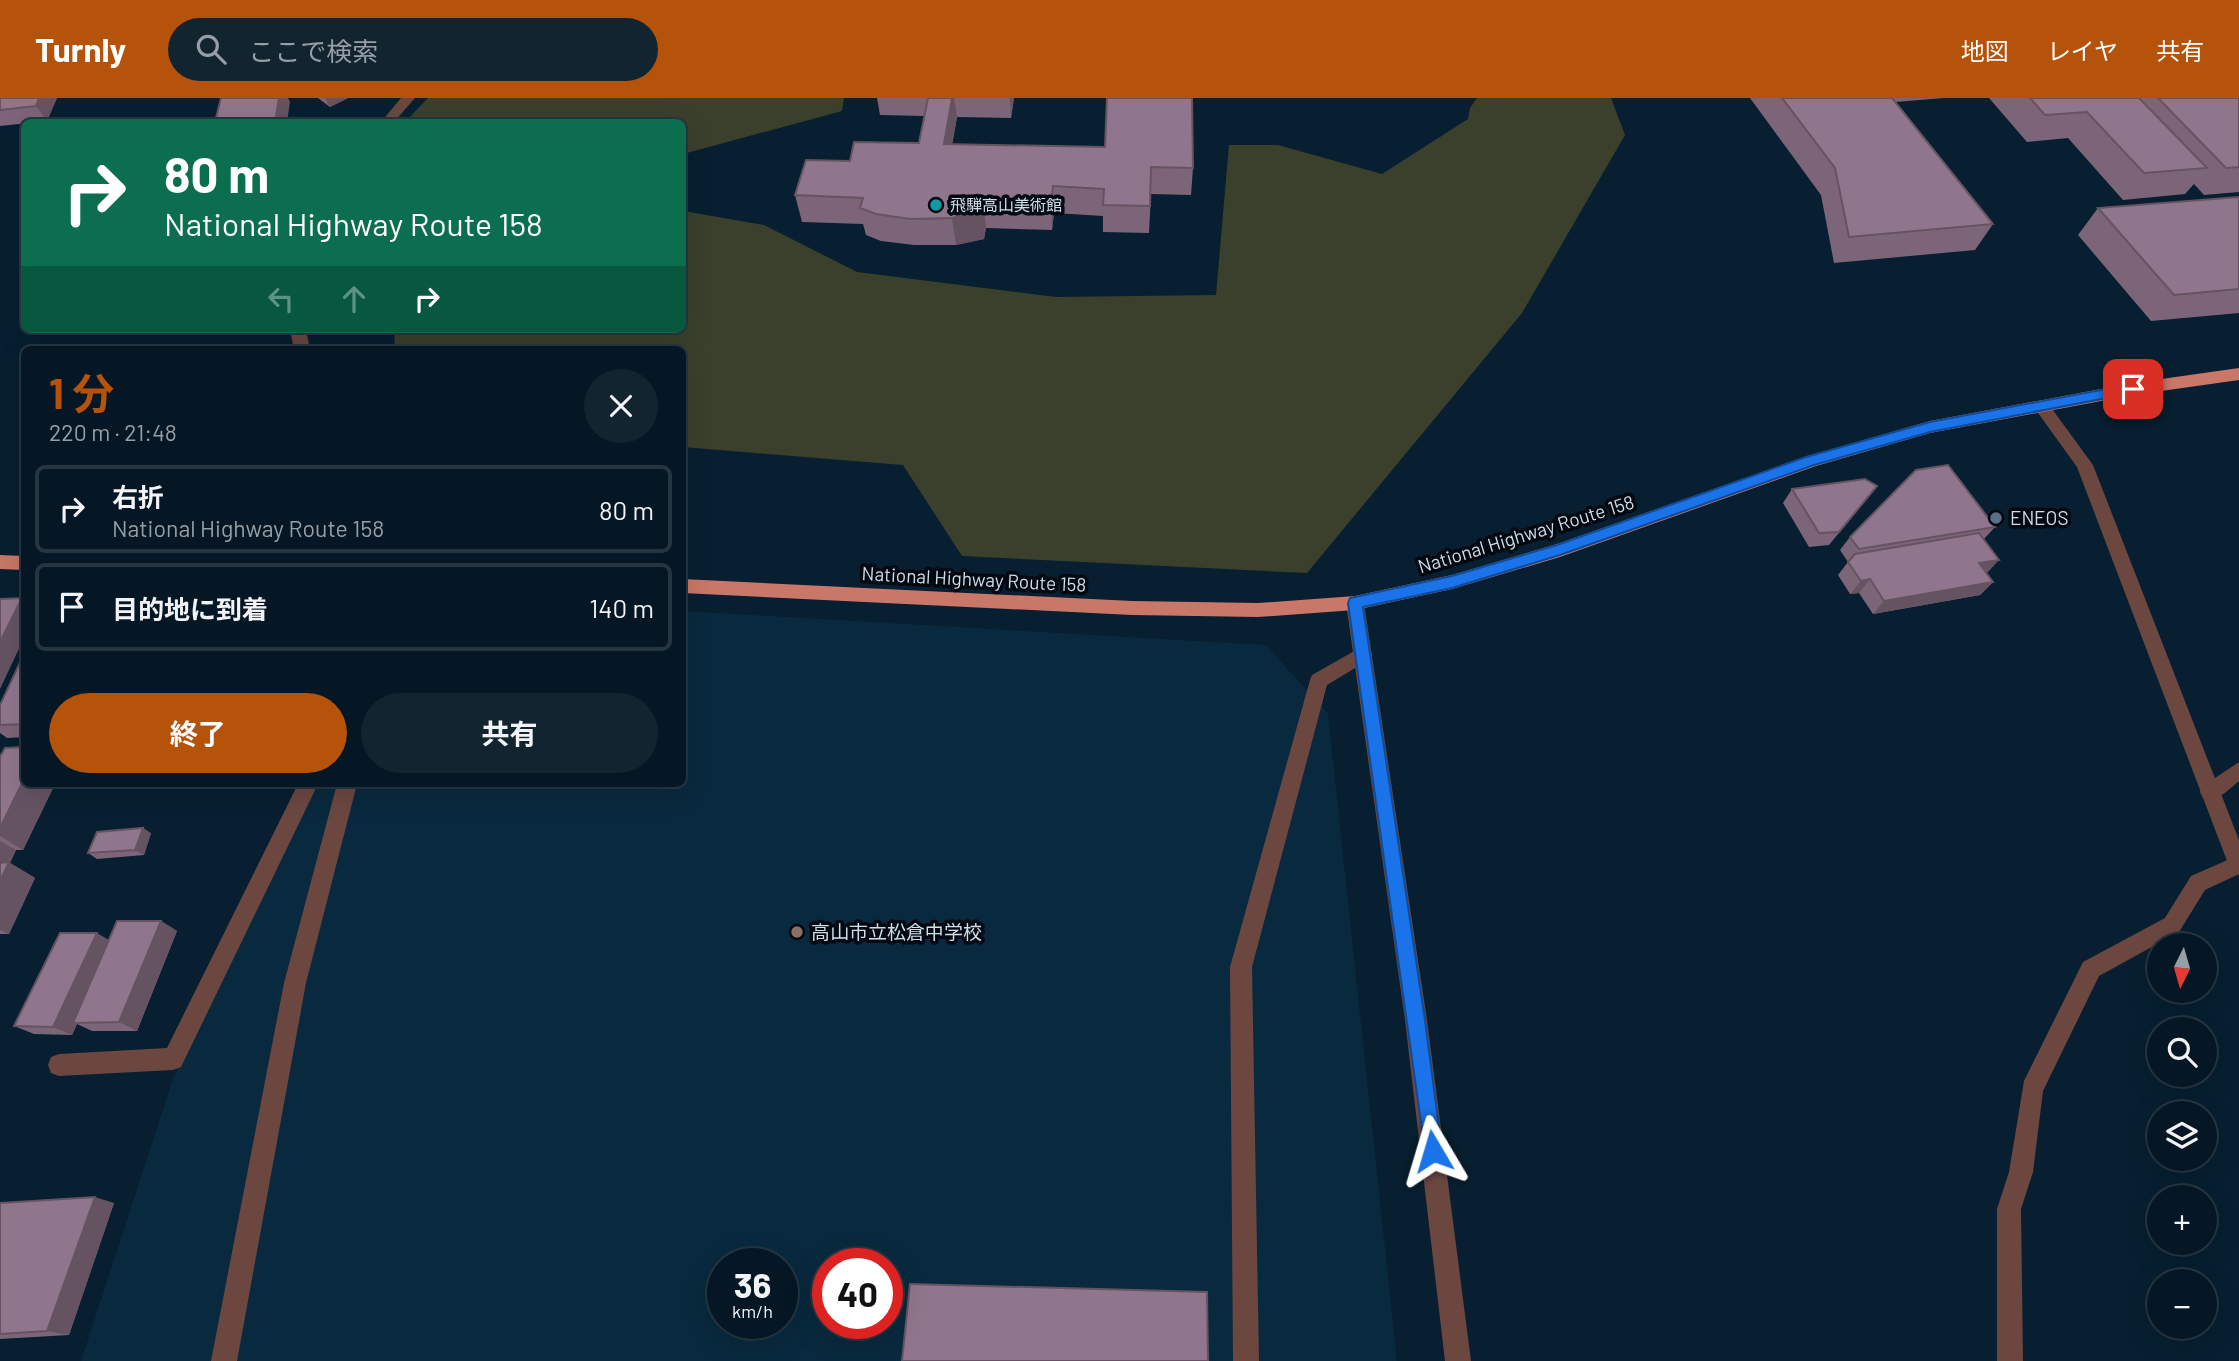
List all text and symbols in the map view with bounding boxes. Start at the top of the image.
search box [168,18,658,81]
text: Turnly [35,29,126,69]
icon: search [192,30,230,68]
text: ここで検索 [248,35,378,66]
text: 地図 [1961,36,2009,65]
text: レイヤ [2047,36,2118,65]
text: 共有 [2156,36,2204,65]
text: 80 m [164,144,269,203]
icon: right [49,147,140,238]
place label: 飛騨高山美術館 [950,195,1062,214]
marker: 飛騨高山美術館 [928,197,944,213]
text: National Highway Route 158 [164,204,543,242]
icon: left [262,280,300,318]
icon: ahead [335,280,373,318]
icon: right [408,280,446,318]
pin [2103,359,2163,419]
text: 1 分 [49,367,114,417]
button: close [584,369,658,443]
icon: arrive [2114,370,2152,408]
text: 220 m · 21:48 [49,418,177,446]
text: 右折 [112,481,164,512]
icon: right [53,490,91,528]
street label: National Highway Route 158 [1415,490,1637,577]
text: 80 m [599,494,654,525]
place label: ENEOS [2010,506,2068,529]
marker: ENEOS [1988,510,2004,526]
text: National Highway Route 158 [112,514,384,542]
street label: National Highway Route 158 [861,561,1087,596]
icon: arrive [53,588,91,626]
text: 140 m [589,592,654,623]
text: 目的地に到着 [112,593,268,624]
button: 終了 [49,693,347,773]
button: 共有 [361,693,658,773]
place label: 高山市立松倉中学校 [811,920,982,943]
marker: 高山市立松倉中学校 [789,924,805,940]
north arrow [2147,933,2217,1003]
map controls [2147,933,2217,1339]
button: search [2147,1017,2217,1087]
button: layers [2147,1101,2217,1171]
position arrow [1396,1114,1470,1188]
button: + [2147,1185,2217,1255]
speed limit sign: 40 [812,1248,903,1339]
text: 36 [734,1263,771,1305]
button: − [2147,1269,2217,1339]
text: km/h [732,1300,773,1322]

